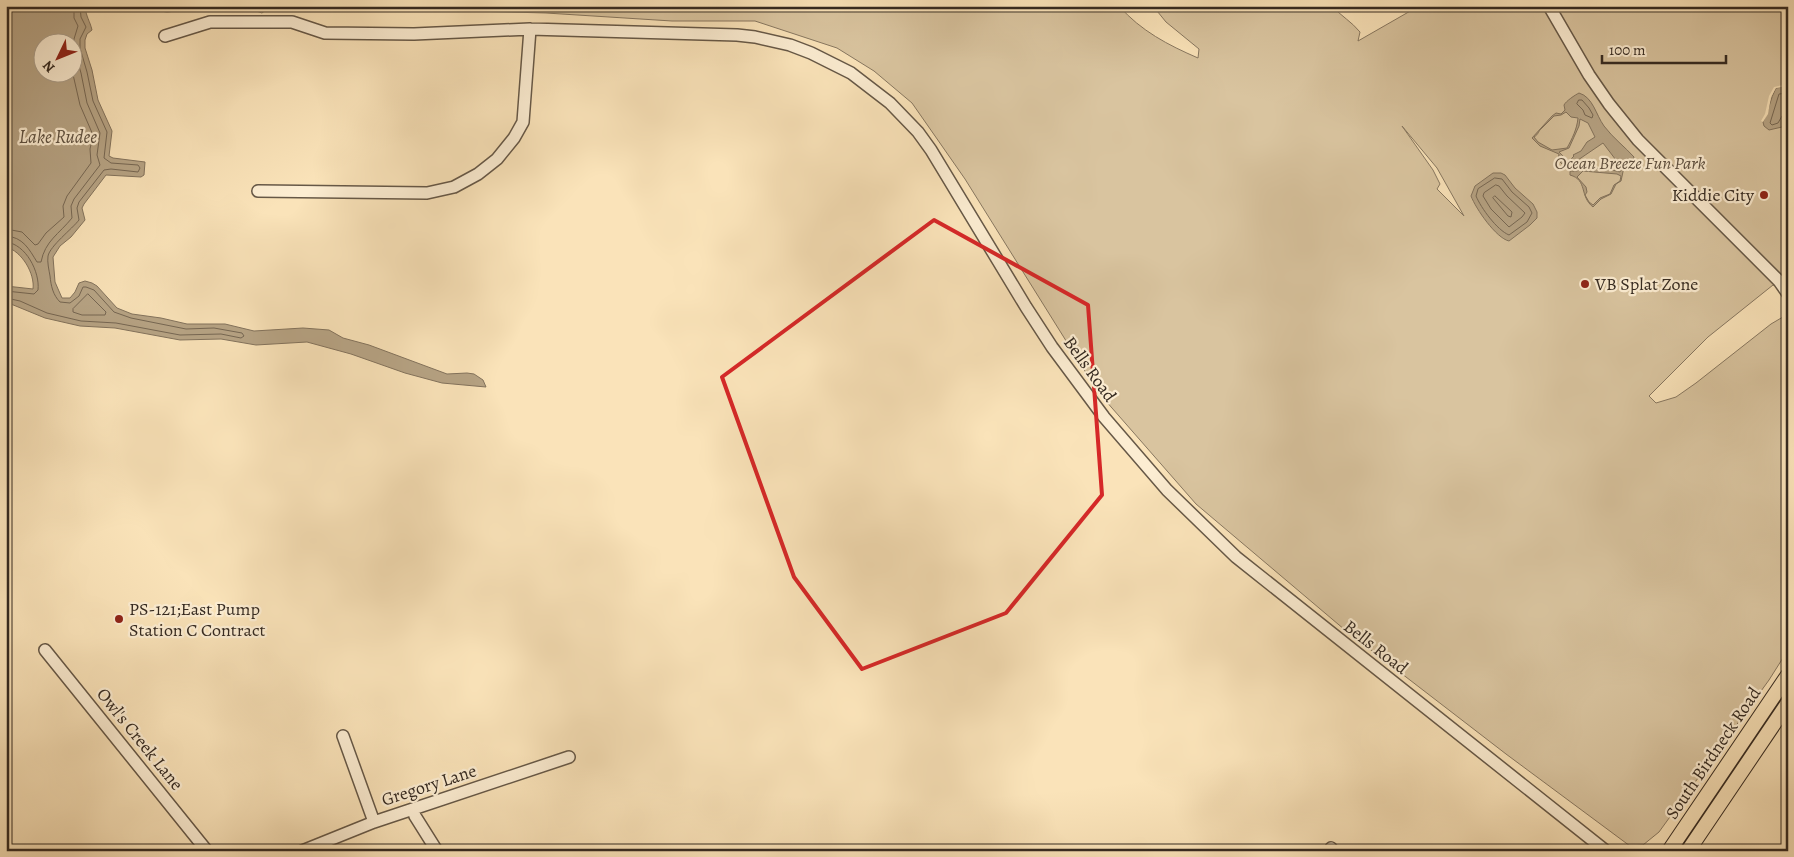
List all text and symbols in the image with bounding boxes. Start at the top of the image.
north arrow [32,32,82,82]
scale bar [1602,32,1725,64]
text: 100 m [1609,40,1646,60]
text: N [38,56,59,77]
water label: Lake Rudee [19,124,97,150]
park label: Ocean Breeze Fun Park [1554,151,1706,175]
place label: Kiddie City [1672,183,1755,207]
marker: Kiddie City [1758,189,1770,201]
place label: VB Splat Zone [1594,272,1698,296]
marker: VB Splat Zone [1579,278,1591,290]
street label: Bells Road [1058,331,1122,407]
place label: PS-121;East Pump Station C Contract [129,597,266,642]
marker: PS-121;East Pump Station C Contract [113,613,125,625]
street label: Bells Road [1339,614,1413,680]
street label: South Birdneck Road [1660,682,1766,824]
street label: Owl's Creek Lane [91,683,189,795]
street label: Gregory Lane [378,758,480,812]

